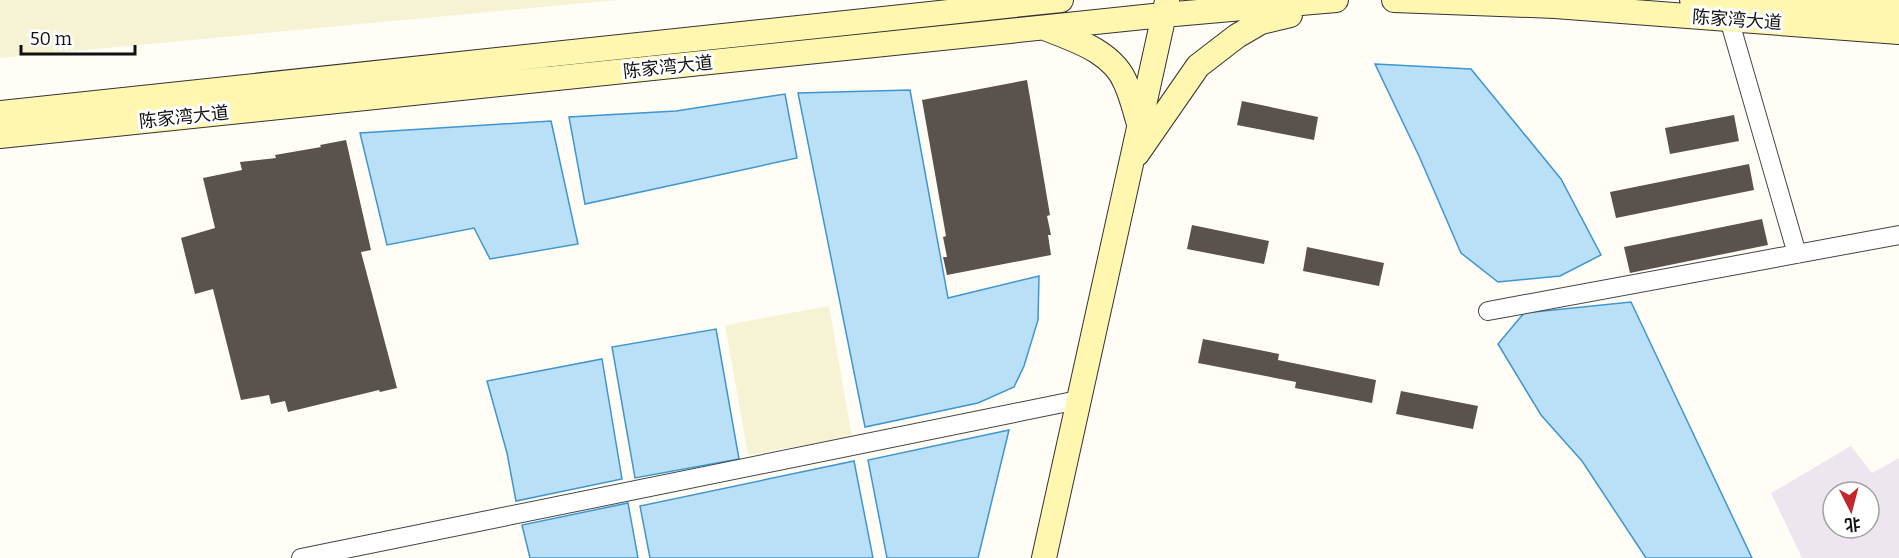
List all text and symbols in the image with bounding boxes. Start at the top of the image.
street label: 陈家湾大道 [1691,6,1783,34]
scale bar [21,18,135,56]
text: 50 m [30,28,72,50]
street label: 陈家湾大道 [622,51,714,83]
street label: 陈家湾大道 [138,101,230,133]
north arrow [1821,480,1881,540]
text: 北 [1844,514,1861,535]

